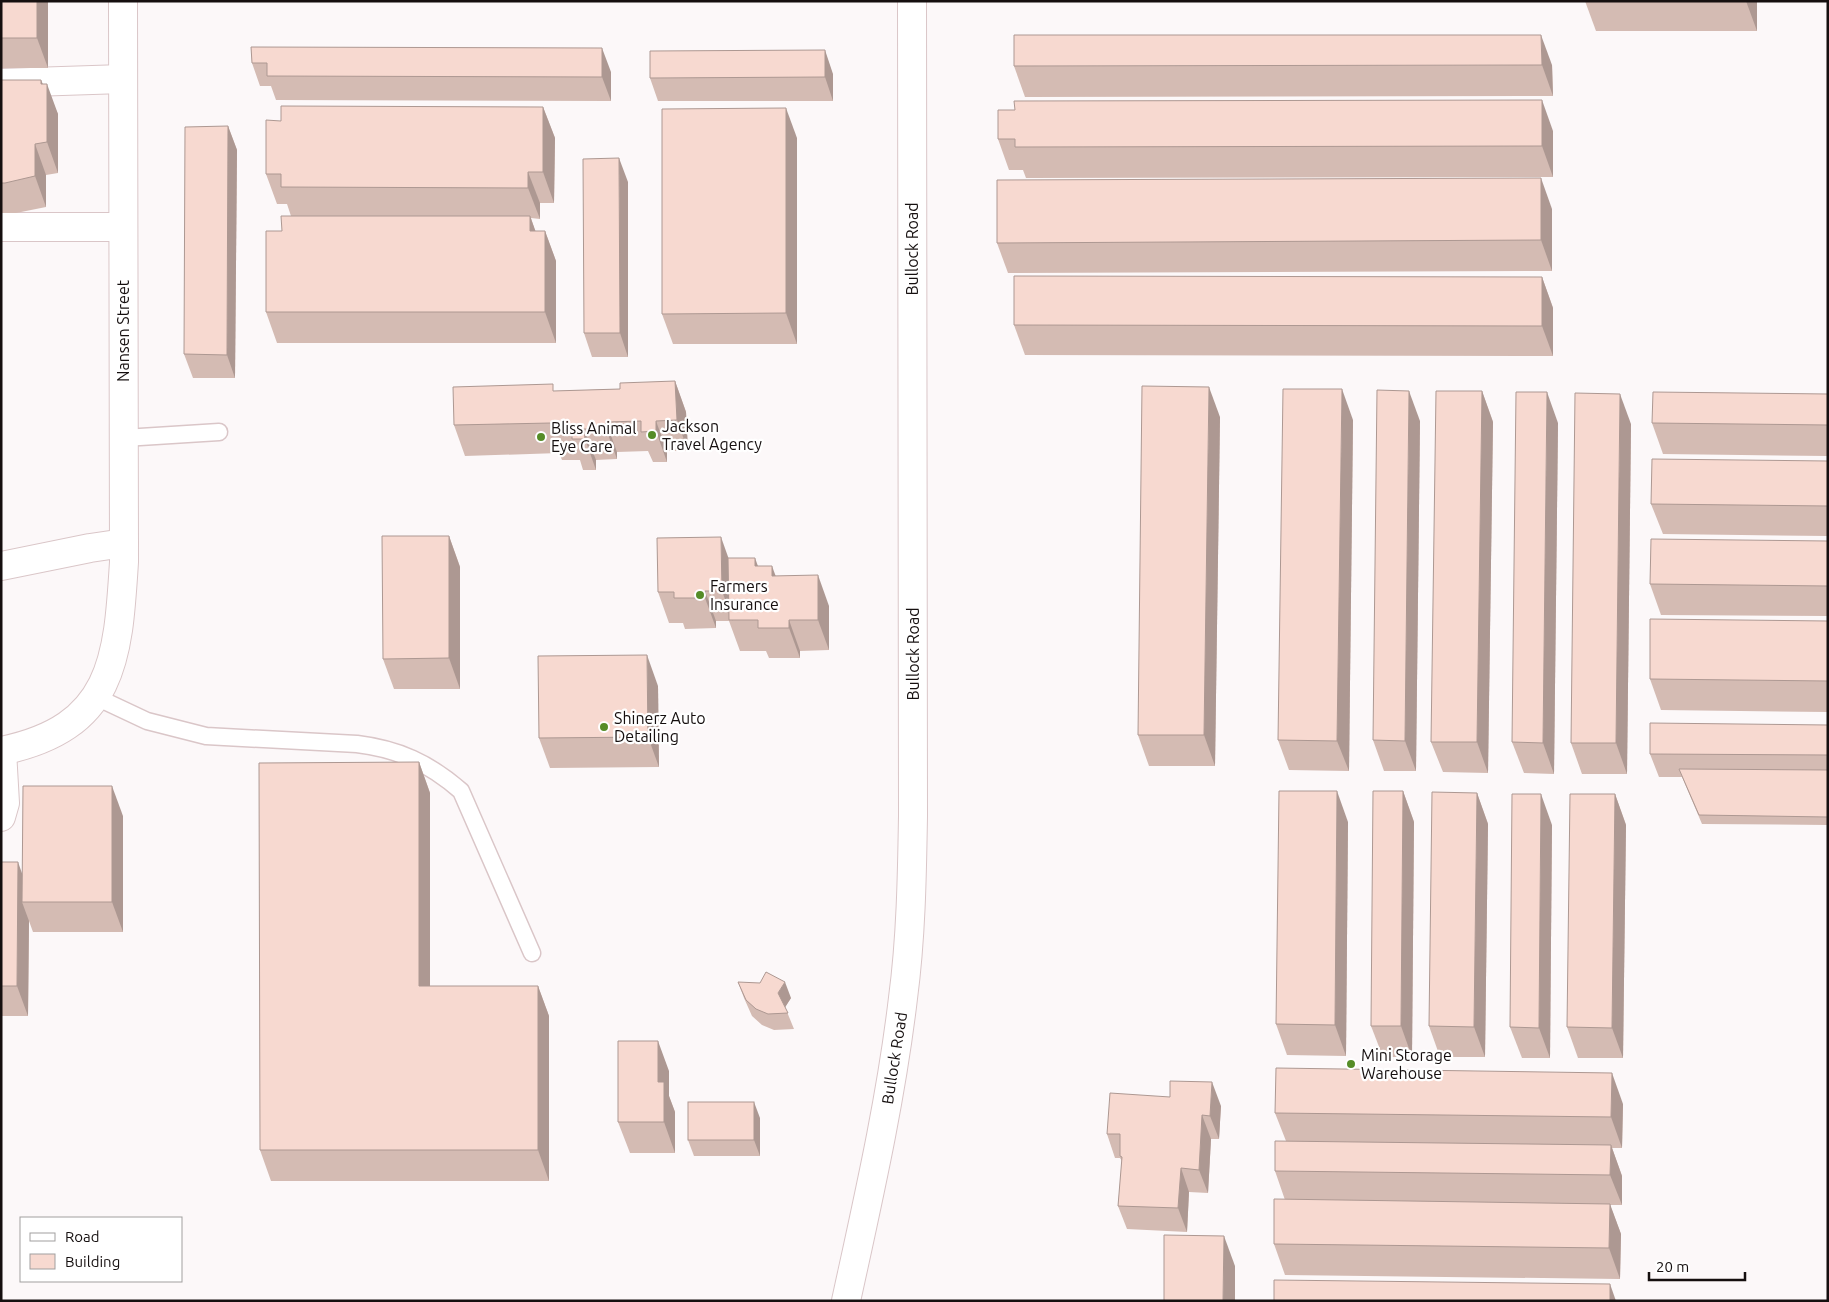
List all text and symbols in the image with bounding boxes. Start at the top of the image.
street label: Bullock Road [903,202,921,296]
street label: Nansen Street [114,279,132,382]
place label: Jackson Travel Agency [662,417,762,453]
place label: Bliss Animal Eye Care [551,419,636,455]
marker: Jackson Travel Agency [646,429,658,441]
marker: Bliss Animal Eye Care [535,431,547,443]
place label: Farmers Insurance [710,577,779,613]
marker: Farmers Insurance [694,589,706,601]
street label: Bullock Road [904,607,922,701]
place label: Shinerz Auto Detailing [614,709,706,745]
marker: Shinerz Auto Detailing [598,721,610,733]
street label: Bullock Road [878,1011,910,1105]
place label: Mini Storage Warehouse [1361,1046,1452,1082]
marker: Mini Storage Warehouse [1345,1058,1357,1070]
legend [20,1217,182,1282]
text: Road [65,1228,100,1245]
scale bar [1649,1250,1745,1282]
text: Building [65,1253,120,1270]
text: 20 m [1656,1258,1689,1275]

